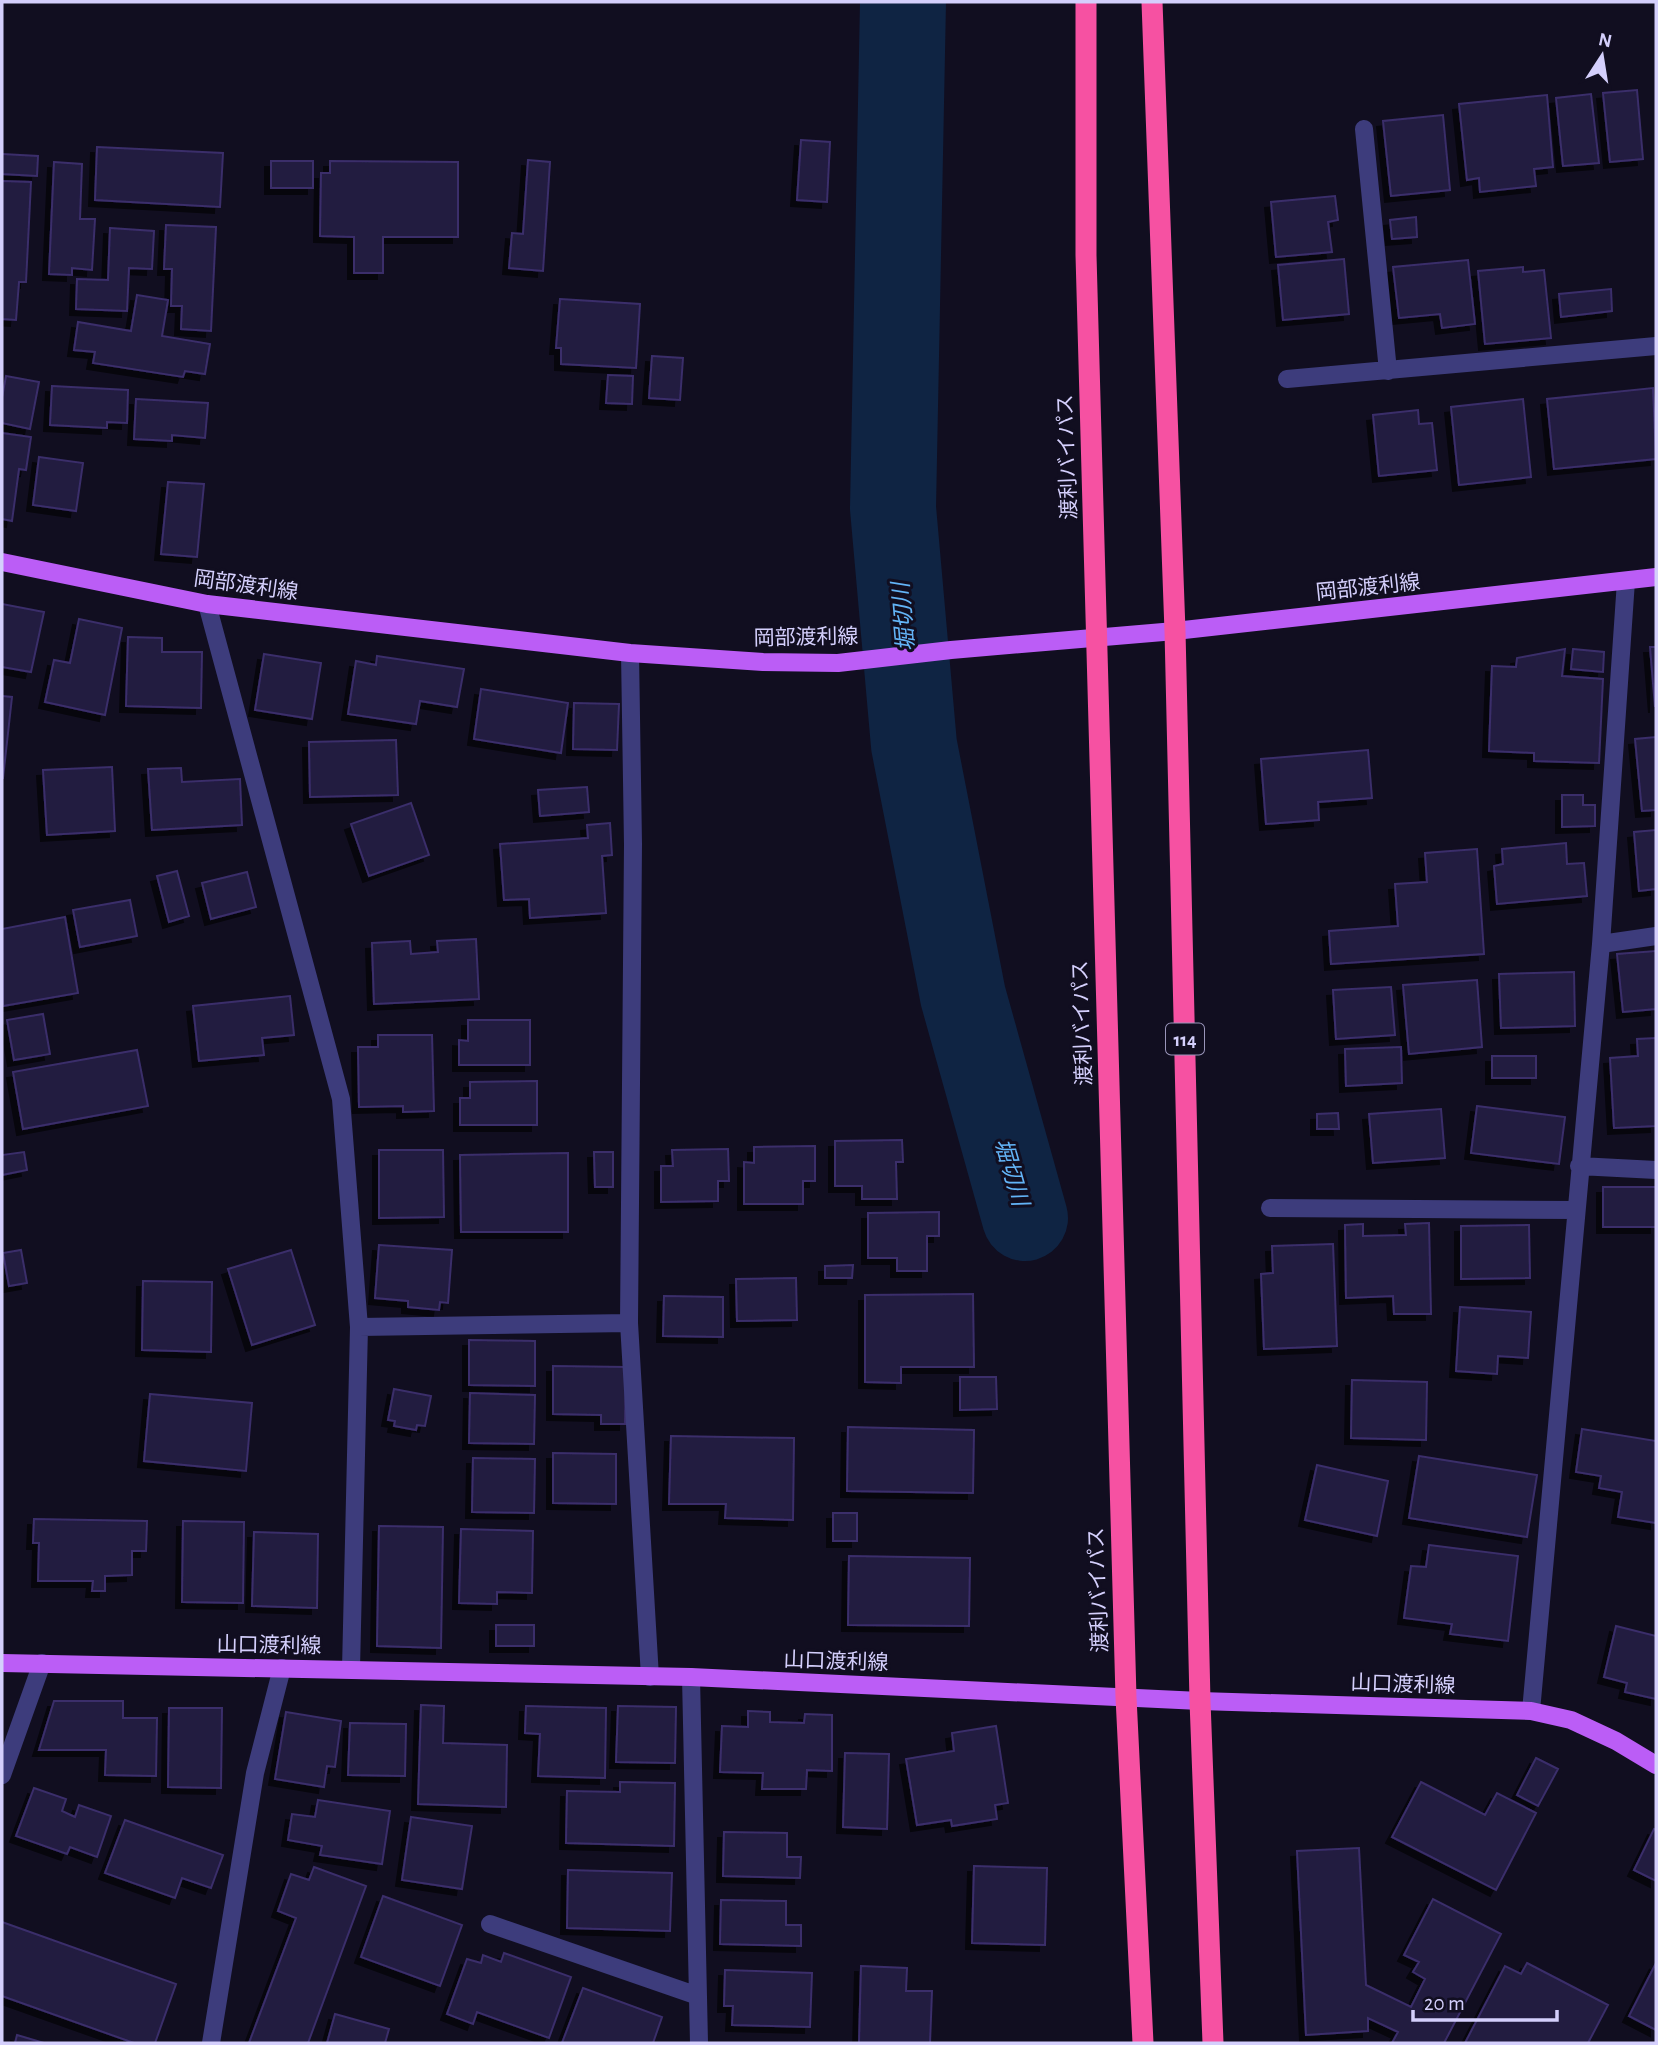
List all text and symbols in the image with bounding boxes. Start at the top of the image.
north arrow [1567,21,1637,91]
text: N [1597,30,1614,52]
street label: 渡利バイパス [1054,394,1080,520]
street label: 岡部渡利線 [192,567,300,603]
street label: 岡部渡利線 [1315,571,1421,603]
water label: 堀切川 [888,579,919,652]
street label: 岡部渡利線 [753,625,859,649]
street label: 渡利バイパス [1069,960,1095,1086]
road number: 114 [1166,1023,1204,1054]
water label: 堀切川 [990,1136,1034,1212]
street label: 渡利バイパス [1085,1527,1111,1653]
street label: 山口渡利線 [216,1633,322,1657]
street label: 山口渡利線 [783,1648,889,1674]
street label: 山口渡利線 [1350,1671,1456,1697]
scale bar [1413,1979,1556,2023]
text: 20 m [1424,1993,1465,2014]

